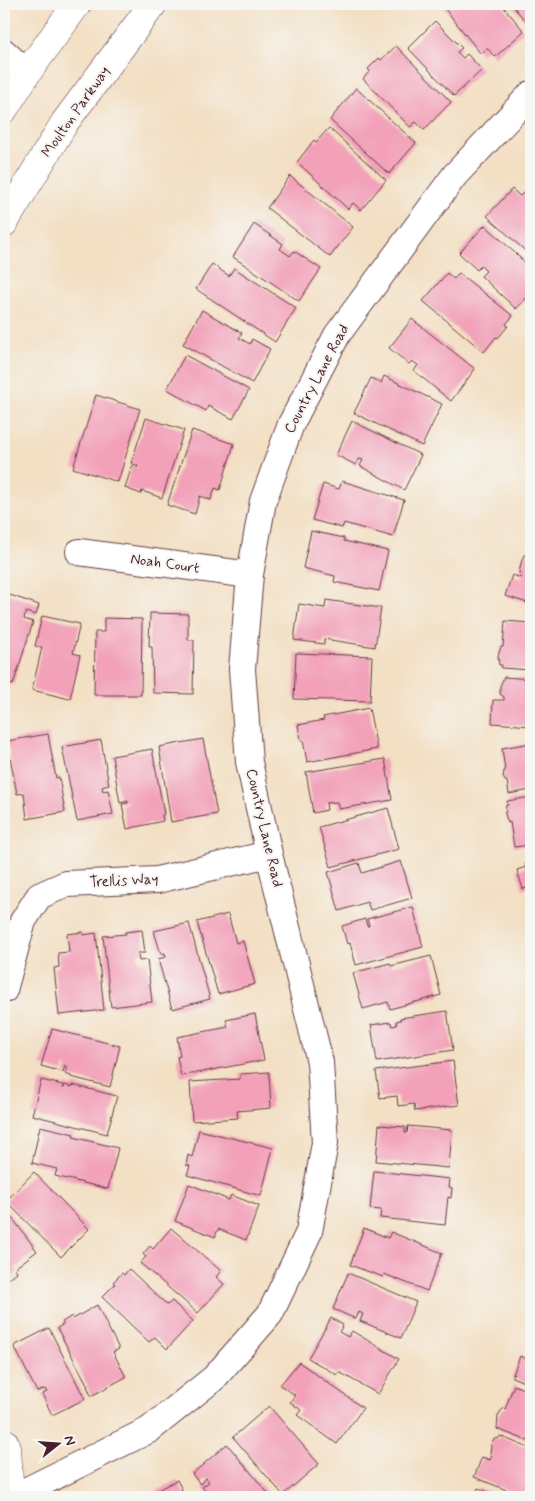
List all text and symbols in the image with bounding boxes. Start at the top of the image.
street label: Moulton Parkway [37,62,115,162]
street label: Country Lane Road [280,321,354,437]
street label: Noah Court [129,549,201,579]
street label: Country Lane Road [241,767,287,889]
street label: Trellis Way [89,869,159,893]
north arrow [32,1418,82,1468]
text: N [60,1433,79,1448]

